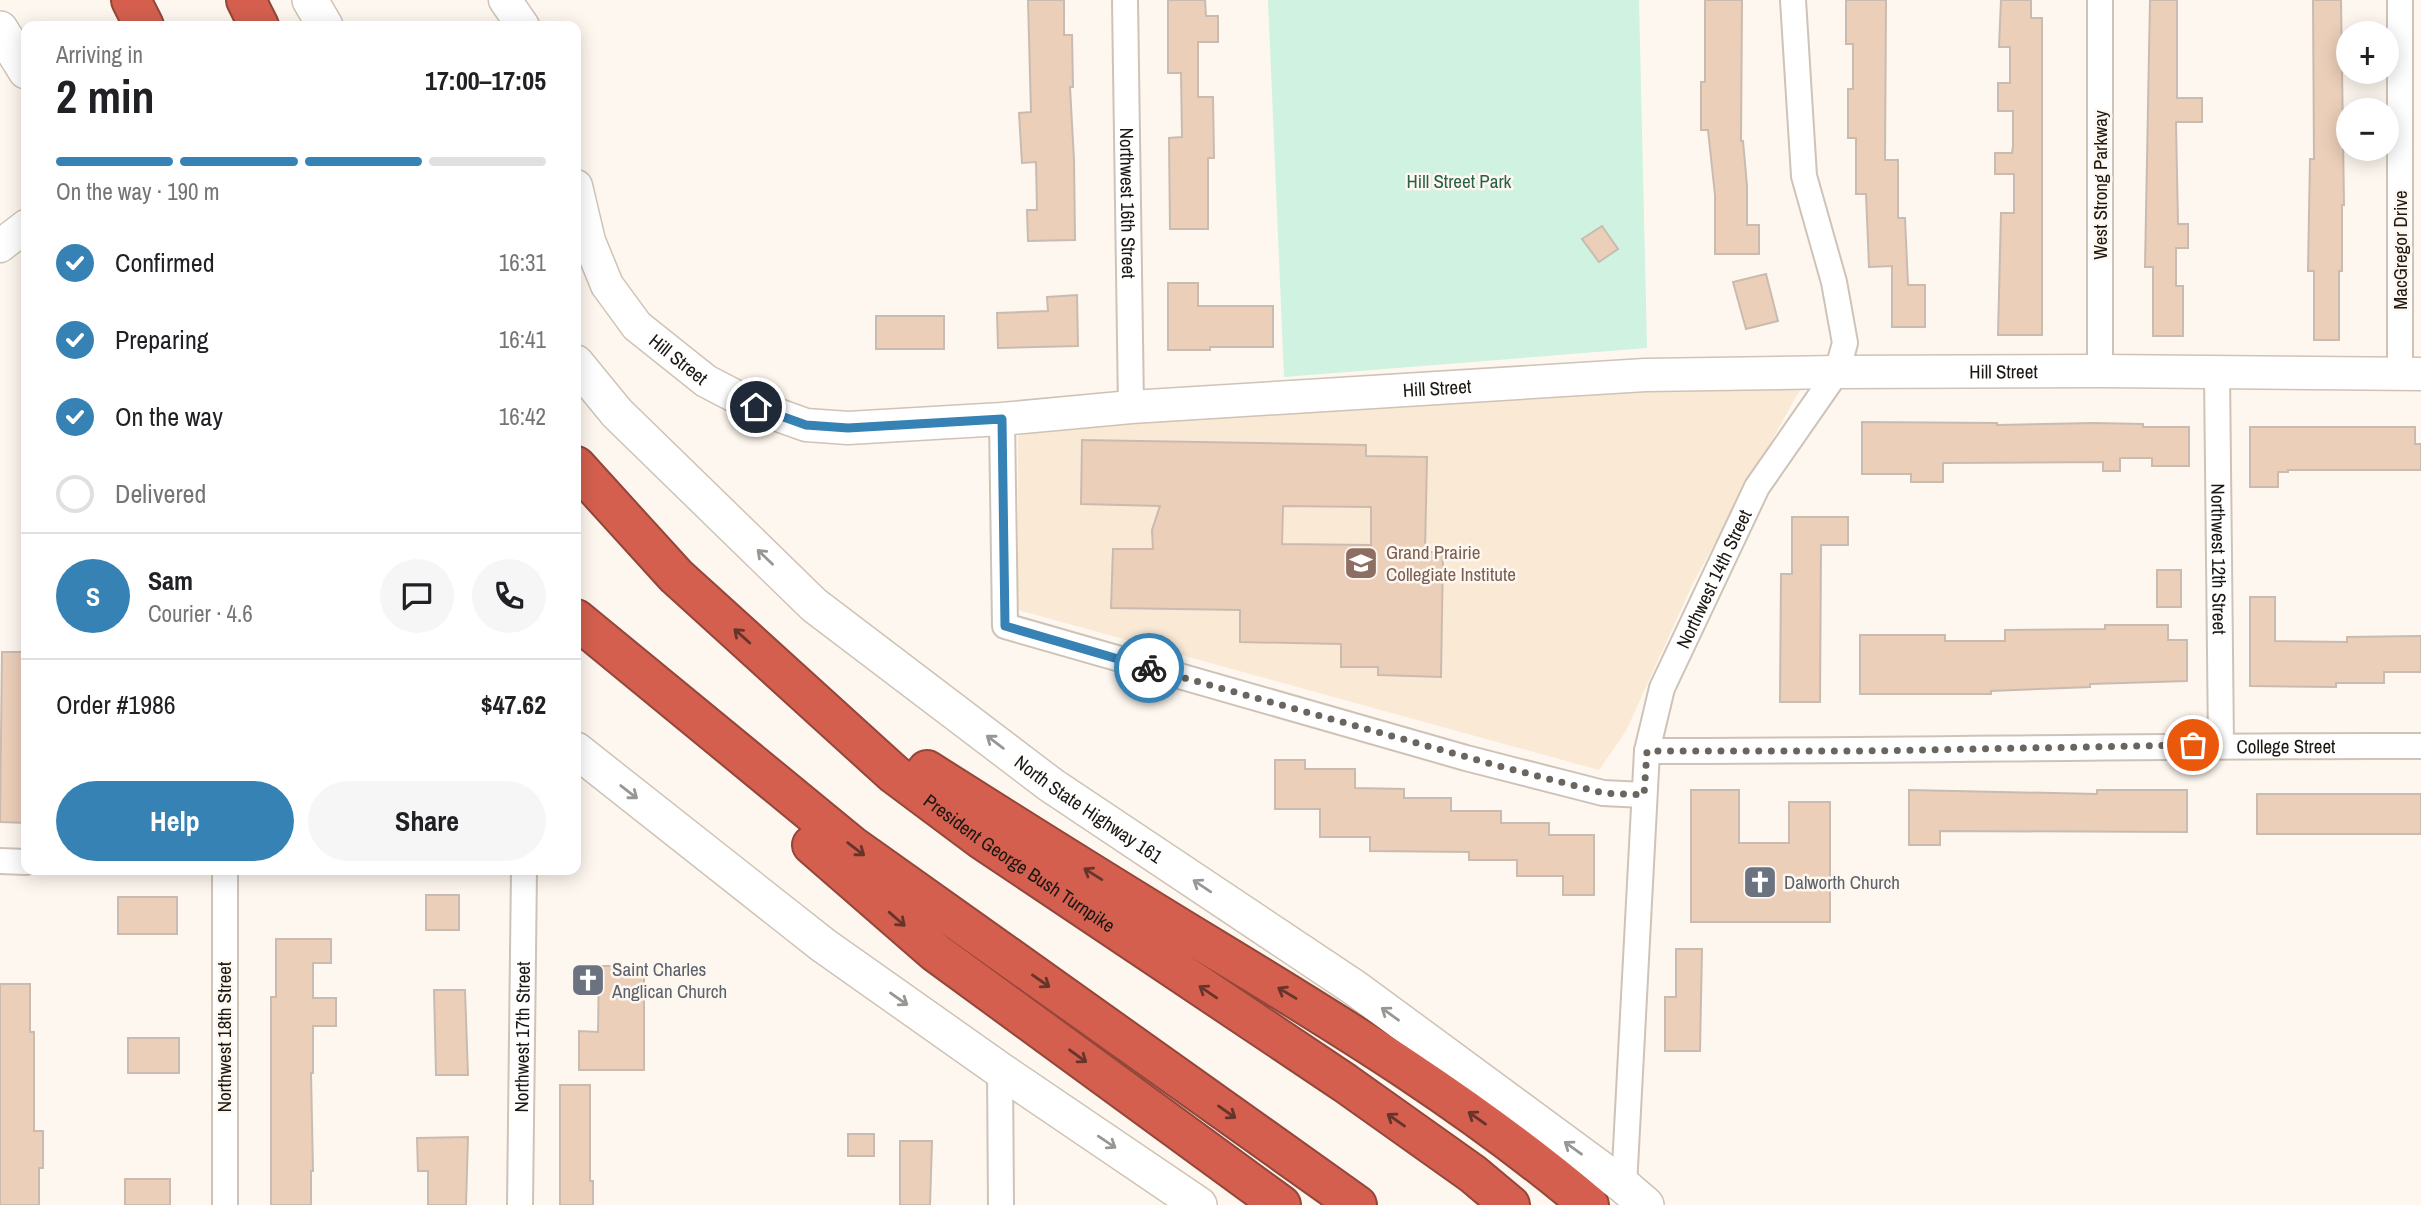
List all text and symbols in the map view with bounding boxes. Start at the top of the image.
map controls [2336,21,2399,161]
button: + [2336,21,2399,84]
text: Arriving in [56,39,143,70]
text: 17:00–17:05 [425,63,546,98]
text: 2 min [56,65,155,127]
button: − [2336,98,2399,161]
street label: West Strong Parkway [2087,110,2113,260]
street label: Northwest 16th Street [1114,127,1142,279]
park label: Hill Street Park [1407,168,1512,194]
text: On the way · 190 m [56,176,220,207]
street label: MacGregor Drive [2387,190,2413,310]
icon: check [56,244,94,282]
text: Confirmed [115,245,215,280]
text: 16:31 [499,247,546,278]
icon: check [56,321,94,359]
text: Preparing [115,322,209,357]
text: 16:41 [499,324,546,355]
street label: Hill Street [644,328,714,391]
street label: Hill Street [1969,358,2038,384]
street label: Hill Street [1402,373,1473,403]
pin [726,377,786,437]
icon: home [737,388,775,426]
icon: check [56,398,94,436]
text: On the way [115,399,223,434]
text: 16:42 [499,401,546,432]
text: Delivered [115,476,206,511]
street label: Northwest 12th Street [2205,483,2233,635]
street label: Northwest 14th Street [1670,505,1758,653]
place label: Grand Prairie Collegiate Institute [1386,539,1516,587]
school or university icon: Grand Prairie Collegiate Institute [1342,544,1380,582]
one-way arrow [757,548,774,565]
button: chat [380,559,454,633]
button: phone [472,559,546,633]
text: Sam [148,563,193,598]
text: S [86,579,100,614]
text: Courier · 4.6 [148,598,253,629]
one-way arrow [734,627,751,644]
courier [1114,633,1184,703]
icon: bike [1130,649,1168,687]
text: Order #1986 [56,687,176,722]
text: $47.62 [481,687,546,722]
pin [2163,715,2223,775]
icon: bag [2174,726,2212,764]
street label: College Street [2236,733,2336,759]
one-way arrow [986,735,1004,750]
street label: North State Highway 161 [1009,749,1168,869]
button: Help [56,781,294,861]
button: Share [308,781,546,861]
one-way arrow [620,785,638,800]
street label: President George Bush Turnpike [918,788,1120,938]
one-way arrow [846,842,865,856]
church icon: Dalworth Church [1741,863,1779,901]
one-way arrow [1083,867,1103,881]
place label: Dalworth Church [1784,869,1900,895]
one-way arrow [1192,879,1212,893]
one-way arrow [887,911,905,927]
place label: Saint Charles Anglican Church [611,956,727,1004]
street label: Northwest 18th Street [211,961,237,1112]
street label: Northwest 17th Street [508,961,536,1113]
church icon: Saint Charles Anglican Church [569,961,607,999]
one-way arrow [1031,974,1050,988]
one-way arrow [1199,985,1218,999]
one-way arrow [1277,986,1297,1000]
one-way arrow [889,992,908,1006]
one-way arrow [1381,1007,1400,1021]
one-way arrow [1068,1049,1086,1064]
one-way arrow [1217,1105,1236,1119]
one-way arrow [1468,1111,1487,1125]
one-way arrow [1387,1113,1406,1127]
one-way arrow [1097,1135,1116,1149]
one-way arrow [1564,1141,1583,1155]

